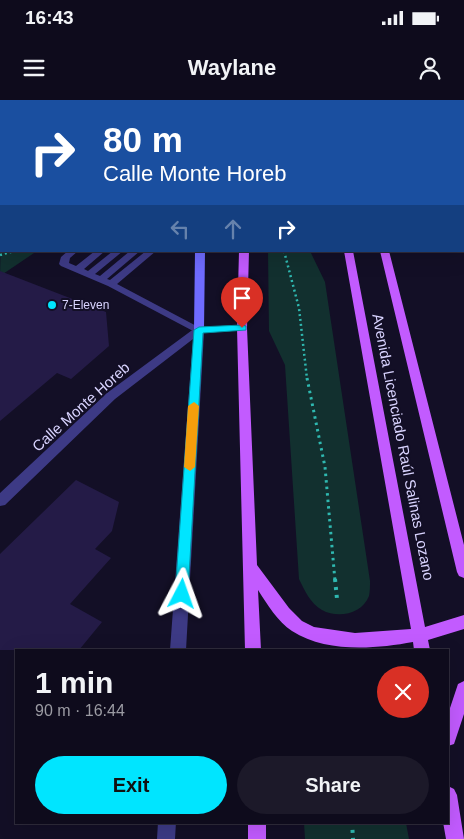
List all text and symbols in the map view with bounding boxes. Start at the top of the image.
text: 16:43 [25,7,74,28]
icon: menu [20,54,48,82]
icon: person [416,54,444,82]
text: Waylane [188,55,276,80]
icon: right [20,120,85,185]
text: 80 m [103,120,183,159]
text: Calle Monte Horeb [103,161,286,186]
icon: left [166,215,194,243]
icon: ahead [219,215,247,243]
icon: right [272,215,300,243]
pin [221,277,263,328]
icon: arrive [228,284,256,312]
place label: 7-Eleven [62,298,109,312]
marker: 7-Eleven [46,299,58,311]
street label: Avenida Licenciado Raúl Salinas Lozano [369,312,438,582]
street label: Calle Monte Horeb [29,358,133,455]
position arrow [155,567,207,619]
text: 1 min [35,666,113,699]
button: close [377,666,429,718]
text: 90 m · 16:44 [35,702,125,719]
button: Exit [35,756,227,814]
button: Share [237,756,429,814]

